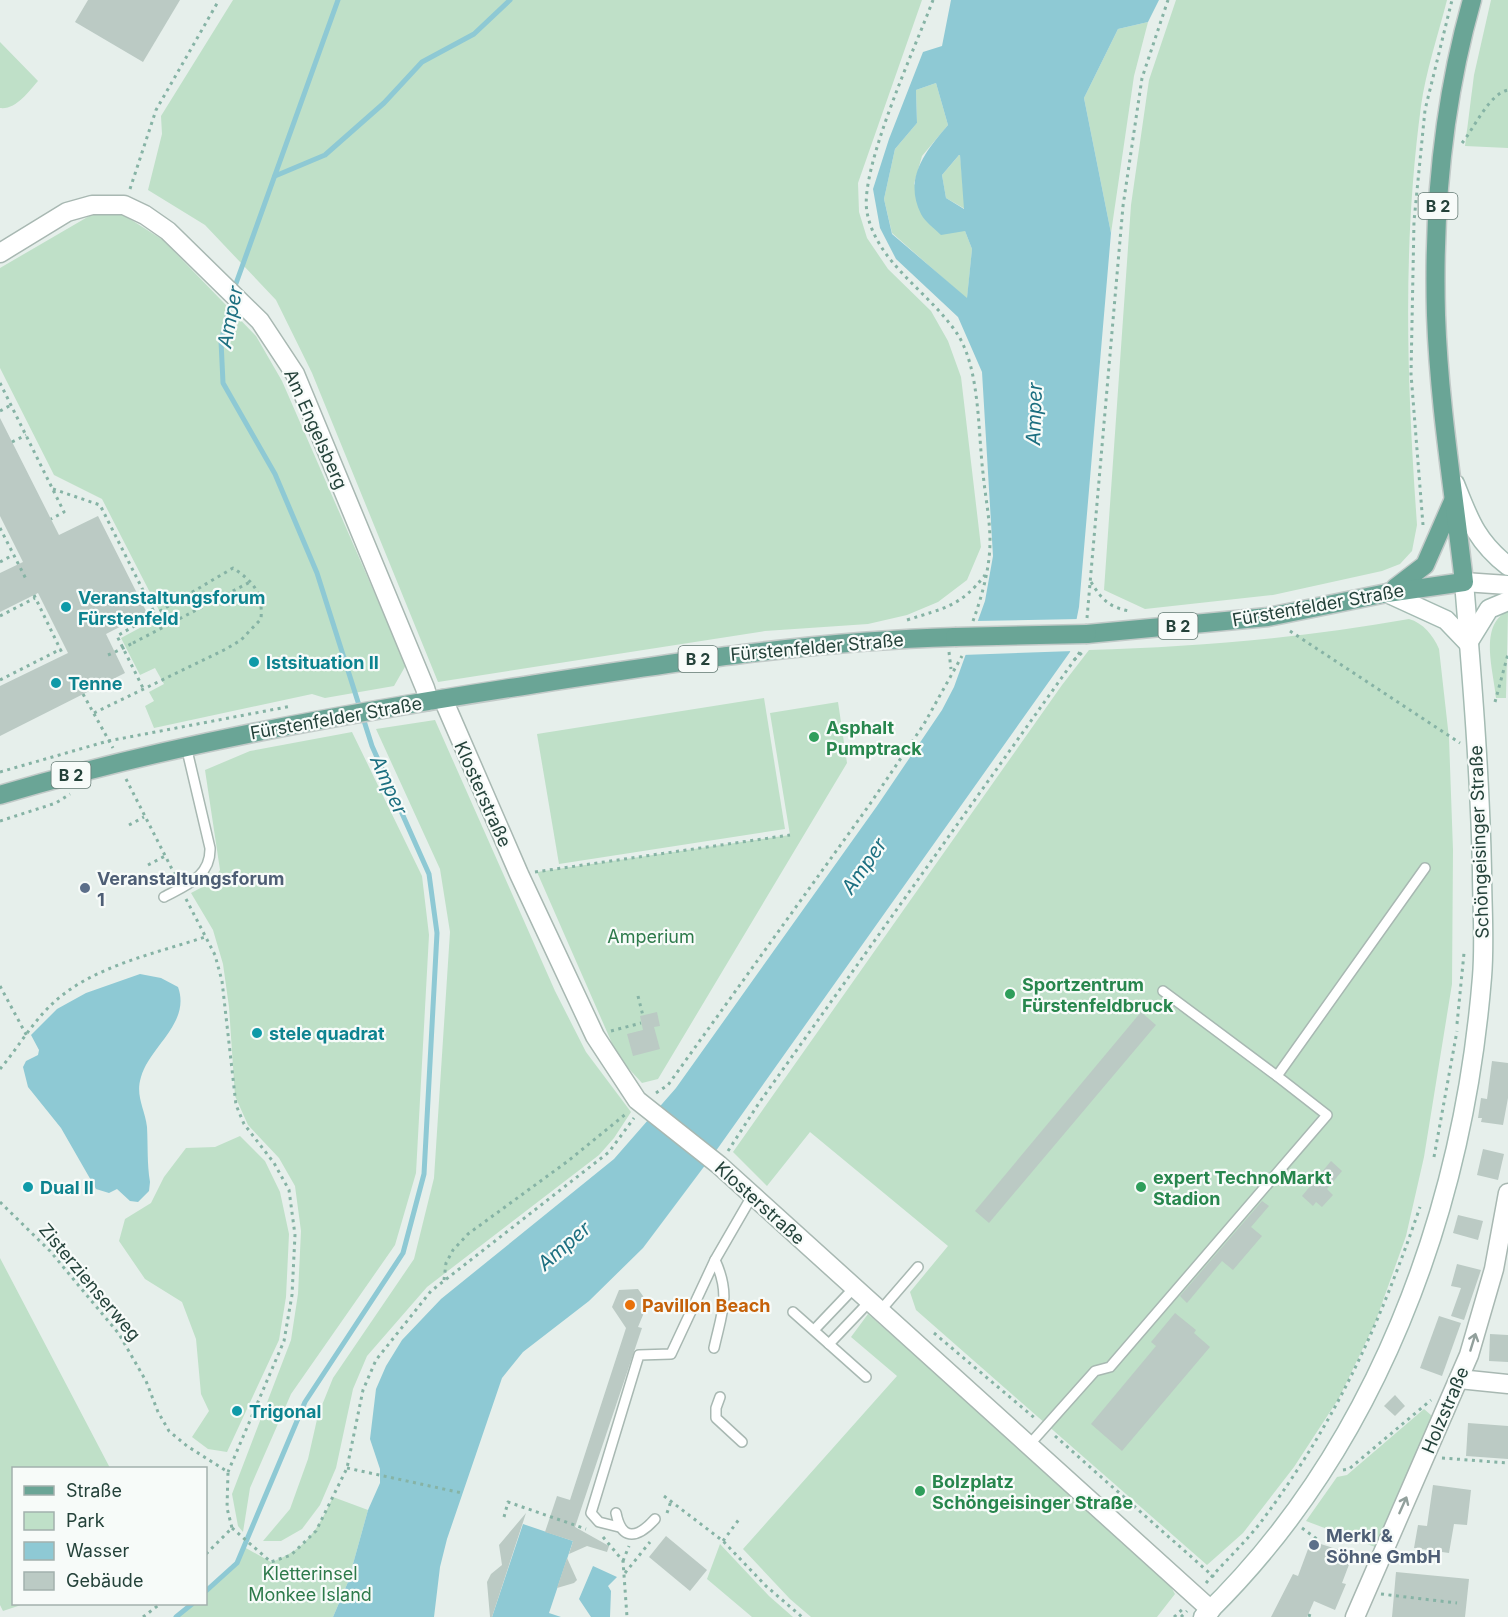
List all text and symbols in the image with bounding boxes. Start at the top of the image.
road number: B 2 [1418,193,1458,219]
water label: Amper [212,284,248,351]
street label: Am Engelsberg [280,366,352,492]
water label: Amper [1021,382,1047,447]
street label: Fürstenfelder Straße [1230,580,1406,630]
place label: Veranstaltungsforum Fürstenfeld [78,587,265,629]
marker: Veranstaltungsforum Fürstenfeld [59,600,73,614]
road number: B 2 [1158,613,1198,639]
street label: Fürstenfelder Straße [729,629,905,665]
road number: B 2 [678,646,718,672]
place label: Istsituation II [266,652,379,673]
marker: Istsituation II [247,655,261,669]
place label: Tenne [68,673,123,694]
marker: Tenne [49,676,63,690]
street label: Fürstenfelder Straße [248,693,424,743]
place label: Asphalt Pumptrack [826,717,922,759]
marker: Asphalt Pumptrack [807,730,821,744]
street label: Klosterstraße [450,738,516,850]
street label: Schöngeisinger Straße [1465,745,1493,939]
water label: Amper [365,751,413,819]
road number: B 2 [52,762,90,788]
water label: Amper [836,833,892,899]
place label: Veranstaltungsforum 1 [97,868,284,910]
marker: Veranstaltungsforum 1 [78,881,92,895]
park label: Amperium [607,926,695,947]
place label: Sportzentrum Fürstenfeldbruck [1022,974,1174,1016]
marker: Sportzentrum Fürstenfeldbruck [1003,987,1017,1001]
place label: stele quadrat [269,1023,385,1044]
marker: stele quadrat [250,1026,264,1040]
street label: Klosterstraße [711,1157,809,1249]
place label: expert TechnoMarkt Stadion [1153,1167,1332,1209]
place label: Dual II [40,1177,94,1198]
marker: Dual II [21,1180,35,1194]
marker: expert TechnoMarkt Stadion [1134,1180,1148,1194]
water label: Amper [532,1216,596,1276]
street label: Zisterzienserweg [35,1219,145,1345]
place label: Pavillon Beach [642,1295,771,1316]
marker: Pavillon Beach [623,1298,637,1312]
one-way arrow [1468,1332,1479,1351]
street label: Holzstraße [1417,1363,1473,1457]
place label: Trigonal [249,1401,321,1422]
marker: Trigonal [230,1404,244,1418]
legend [12,1467,207,1605]
place label: Bolzplatz Schöngeisinger Straße [932,1471,1133,1513]
text: Straße [66,1480,122,1501]
marker: Bolzplatz Schöngeisinger Straße [913,1484,927,1498]
one-way arrow [1398,1497,1409,1515]
text: Park [66,1510,105,1531]
place label: Merkl & Söhne GmbH [1326,1525,1441,1567]
marker: Merkl & Söhne GmbH [1307,1538,1321,1552]
text: Wasser [66,1540,129,1561]
park label: Kletterinsel Monkee Island [248,1563,372,1605]
text: Gebäude [66,1570,143,1591]

